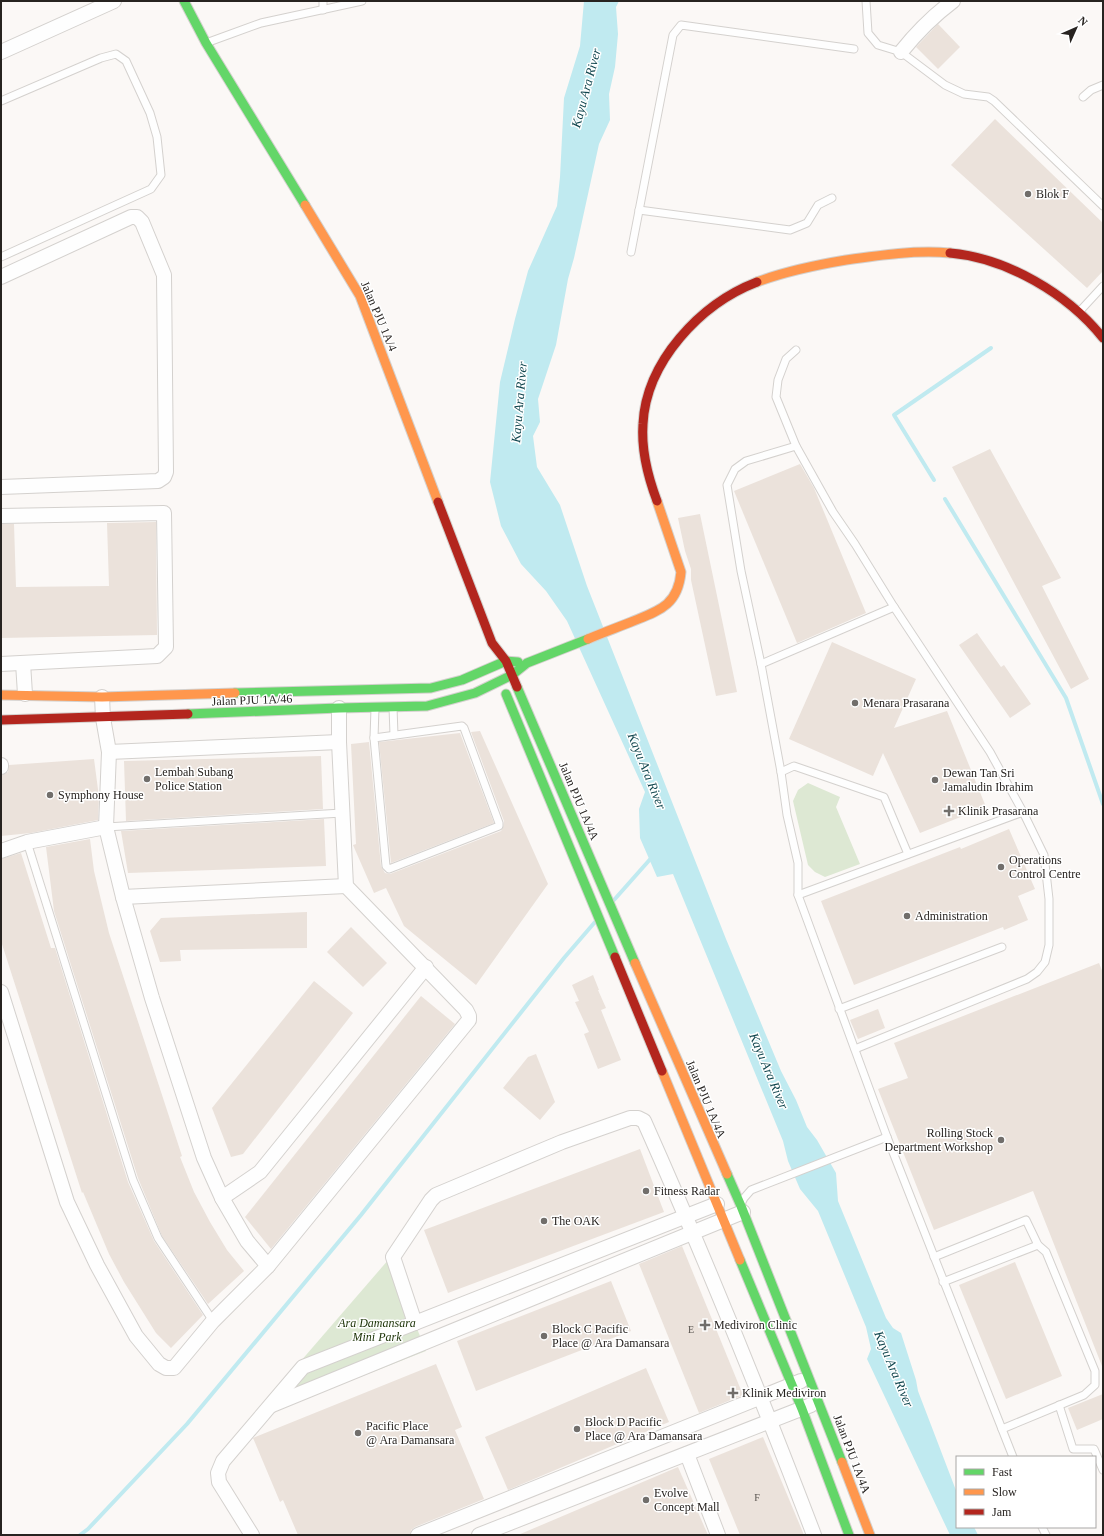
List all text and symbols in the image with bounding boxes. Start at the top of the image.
north arrow [1056,8,1096,48]
text: N [1076,14,1090,28]
water label: Kayu Ara River [568,46,604,130]
place label: Blok F [1036,187,1069,201]
marker: Blok F [1023,189,1033,199]
street label: Jalan PJU 1A/4 [358,279,400,353]
water label: Kayu Ara River [508,360,530,444]
street label: Jalan PJU 1A/46 [211,692,293,708]
place label: Menara Prasarana [863,696,950,710]
marker: Menara Prasarana [850,698,860,708]
water label: Kayu Ara River [624,730,670,812]
street label: Jalan PJU 1A/4A [556,760,602,842]
place label: Lembah Subang Police Station [155,765,233,793]
place label: Dewan Tan Sri Jamaludin Ibrahim [943,766,1034,794]
marker: Lembah Subang Police Station [142,774,152,784]
marker: Dewan Tan Sri Jamaludin Ibrahim [930,775,940,785]
place label: Symphony House [58,788,144,802]
marker: Symphony House [45,790,55,800]
place label: Klinik Prasarana [958,804,1039,818]
marker: Klinik Prasarana [943,805,955,817]
place label: Operations Control Centre [1009,853,1081,881]
marker: Operations Control Centre [996,862,1006,872]
place label: Administration [915,909,988,923]
marker: Administration [902,911,912,921]
water label: Kayu Ara River [746,1030,792,1112]
street label: Jalan PJU 1A/4A [683,1058,729,1140]
place label: Rolling Stock Department Workshop [885,1126,993,1154]
marker: Rolling Stock Department Workshop [996,1135,1006,1145]
place label: Fitness Radar [654,1184,720,1198]
marker: Fitness Radar [641,1186,651,1196]
place label: The OAK [552,1214,600,1228]
marker: The OAK [539,1216,549,1226]
park label: Ara Damansara Mini Park [337,1316,416,1344]
place label: Mediviron Clinic [714,1318,797,1332]
marker: Mediviron Clinic [699,1319,711,1331]
place label: Block C Pacific Place @ Ara Damansara [552,1322,670,1350]
house number: E [688,1324,694,1335]
water label: Kayu Ara River [871,1328,917,1410]
marker: Block C Pacific Place @ Ara Damansara [539,1331,549,1341]
place label: Klinik Mediviron [742,1386,826,1400]
marker: Klinik Mediviron [727,1387,739,1399]
street label: Jalan PJU 1A/4A [831,1413,874,1496]
place label: Block D Pacific Place @ Ara Damansara [585,1415,703,1443]
place label: Pacific Place @ Ara Damansara [366,1419,455,1447]
marker: Block D Pacific Place @ Ara Damansara [572,1424,582,1434]
marker: Pacific Place @ Ara Damansara [353,1428,363,1438]
legend [956,1456,1096,1528]
text: Fast [992,1465,1013,1479]
text: Slow [992,1485,1017,1499]
place label: Evolve Concept Mall [654,1486,720,1514]
house number: F [754,1492,760,1503]
marker: Evolve Concept Mall [641,1495,651,1505]
text: Jam [992,1505,1012,1519]

